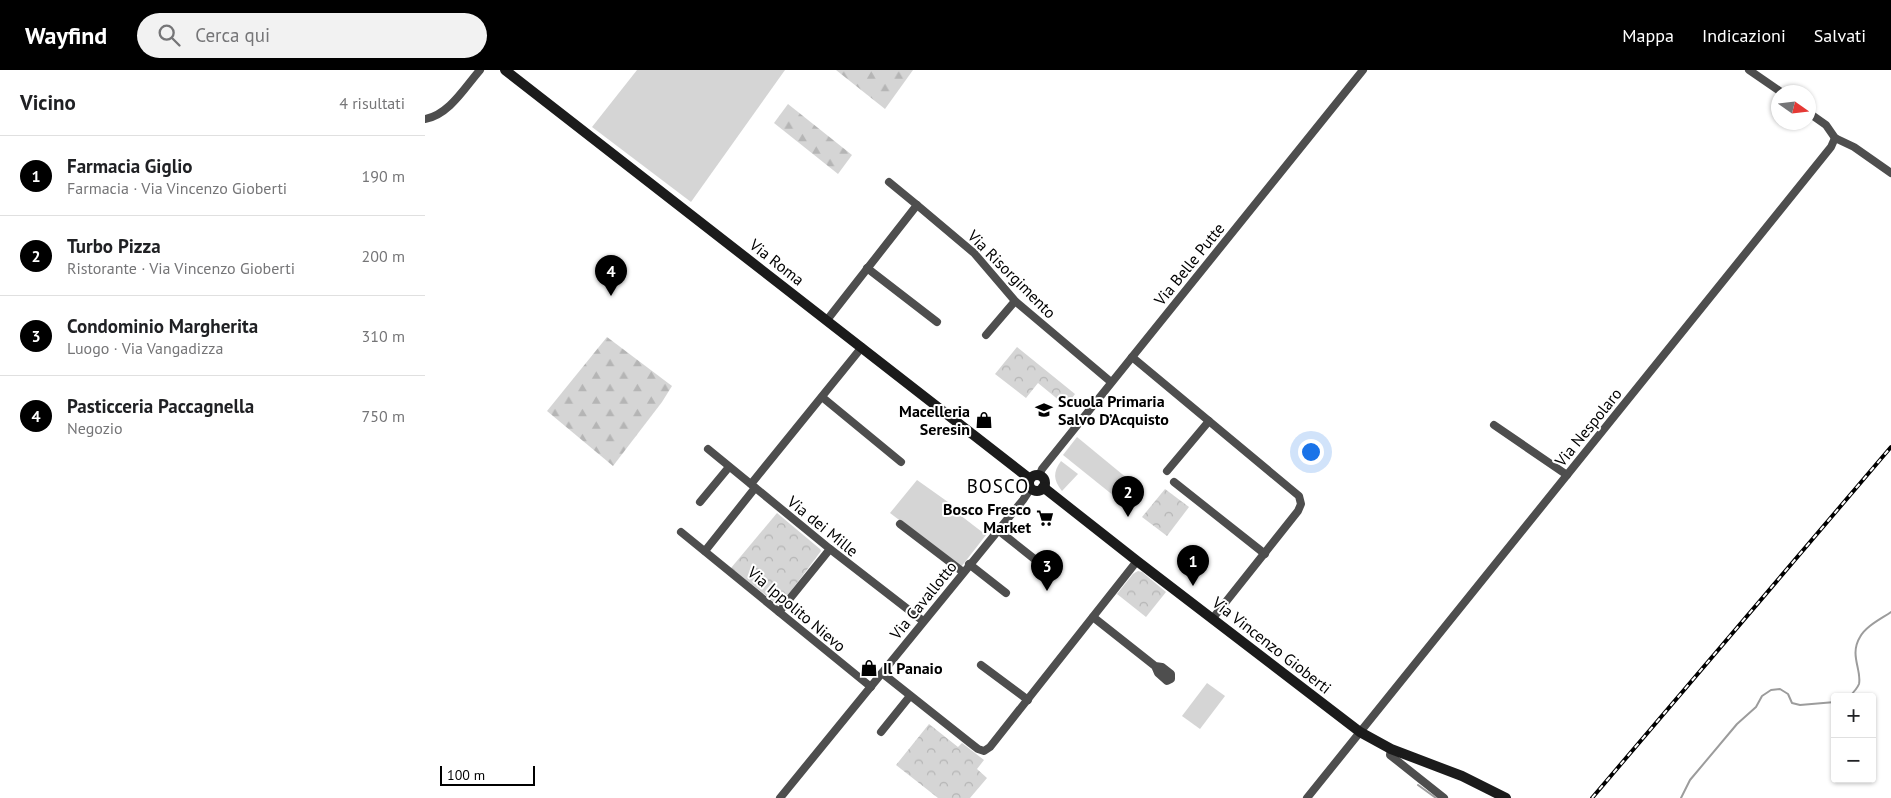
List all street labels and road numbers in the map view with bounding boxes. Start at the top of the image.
street label: Via Belle Putte [1149,219,1228,310]
street label: Via Risorgimento [963,225,1060,322]
street label: Via Roma [745,234,808,290]
street label: Via Nespolaro [1550,384,1626,471]
street label: Via dei Mille [783,491,862,561]
street label: Via Cavallotto [885,557,961,644]
street label: Via Ippolito Nievo [743,561,850,656]
street label: Via Vincenzo Gioberti [1208,592,1336,698]

